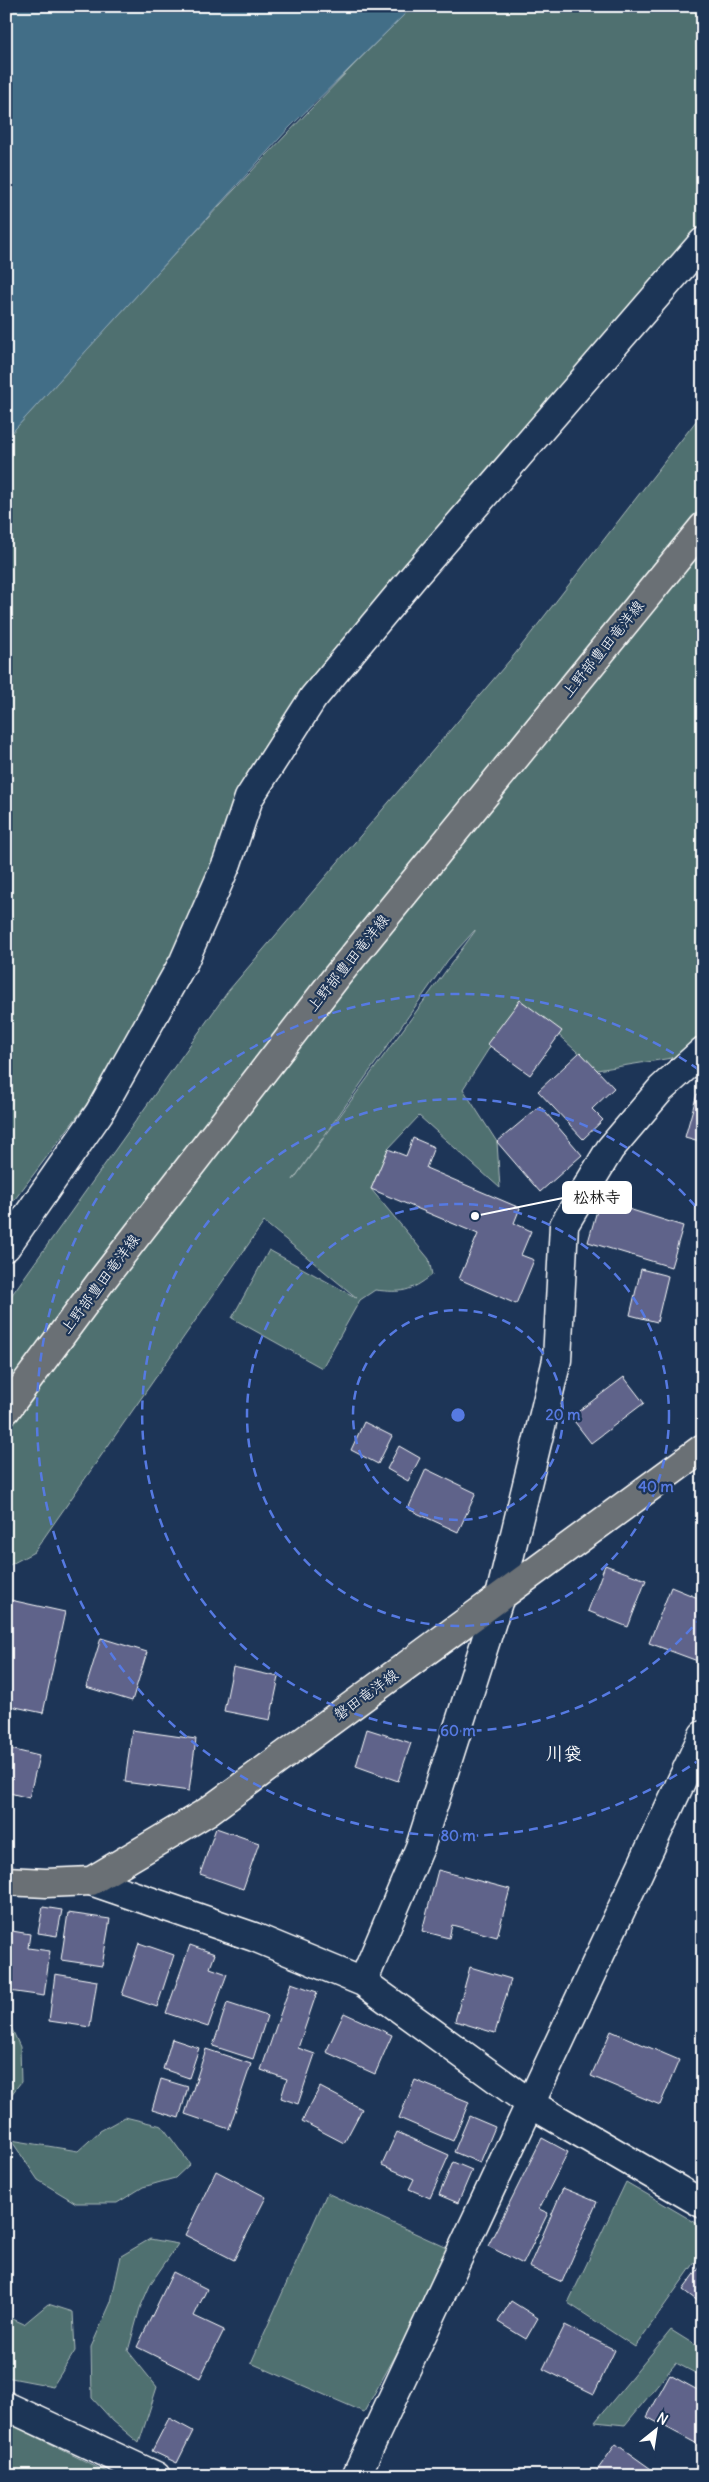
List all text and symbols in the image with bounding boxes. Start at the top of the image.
street label: 上野部豊田竜洋線 [557,596,648,701]
street label: 上野部豊田竜洋線 [302,910,393,1015]
callout: 松林寺 [563,1182,631,1213]
text: 松林寺 [573,1187,621,1207]
street label: 上野部豊田竜洋線 [56,1230,143,1337]
text: 20 m [546,1405,580,1424]
centre of rings [449,1406,467,1424]
text: 40 m [638,1477,674,1496]
street label: 磐田竜洋線 [330,1665,402,1724]
text: 60 m [440,1721,476,1740]
district label: 川袋 [546,1742,582,1765]
text: 80 m [440,1826,476,1845]
north arrow [632,2404,682,2454]
text: N [654,2409,671,2429]

